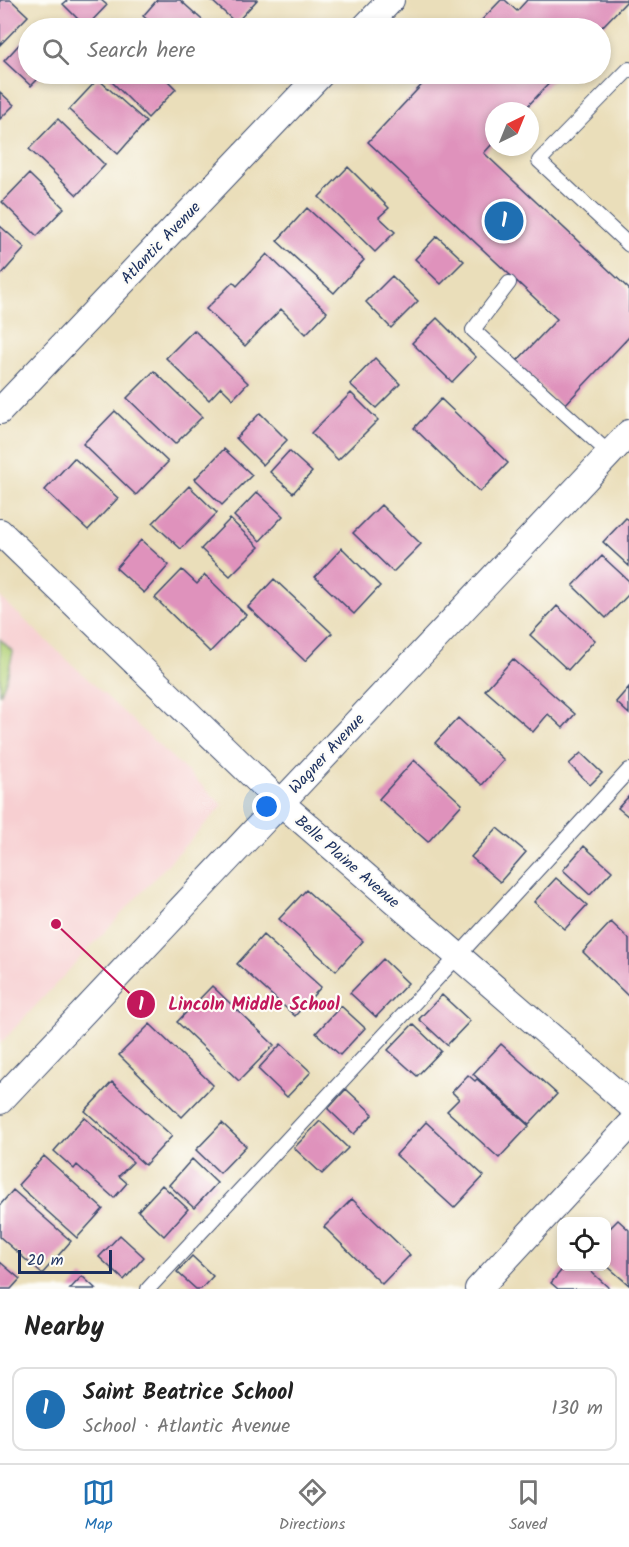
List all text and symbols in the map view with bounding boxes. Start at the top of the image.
search box [18,18,611,84]
text: Search here [87,34,195,69]
icon: search [39,35,72,68]
north arrow [485,102,539,156]
street label: Atlantic Avenue [115,196,207,290]
pin: 1 [484,198,524,244]
street label: Wagner Avenue [283,708,371,800]
your location [252,792,281,821]
street label: Belle Plaine Avenue [289,809,405,915]
callout: Lincoln Middle School [126,986,352,1022]
text: 1 [138,991,144,1020]
text: Lincoln Middle School [168,991,340,1020]
map controls [557,1217,611,1271]
button: locate [557,1217,611,1271]
scale bar [18,1247,112,1274]
text: 20 m [27,1248,63,1273]
text: Nearby [24,1307,104,1349]
text: Saint Beatrice School [83,1376,293,1411]
text: 1 [42,1393,49,1425]
text: 130 m [551,1393,603,1425]
text: School · Atlantic Avenue [83,1411,290,1443]
tab: Map [82,1476,115,1537]
tab: Directions [279,1476,345,1537]
tab: Saved [509,1476,547,1537]

